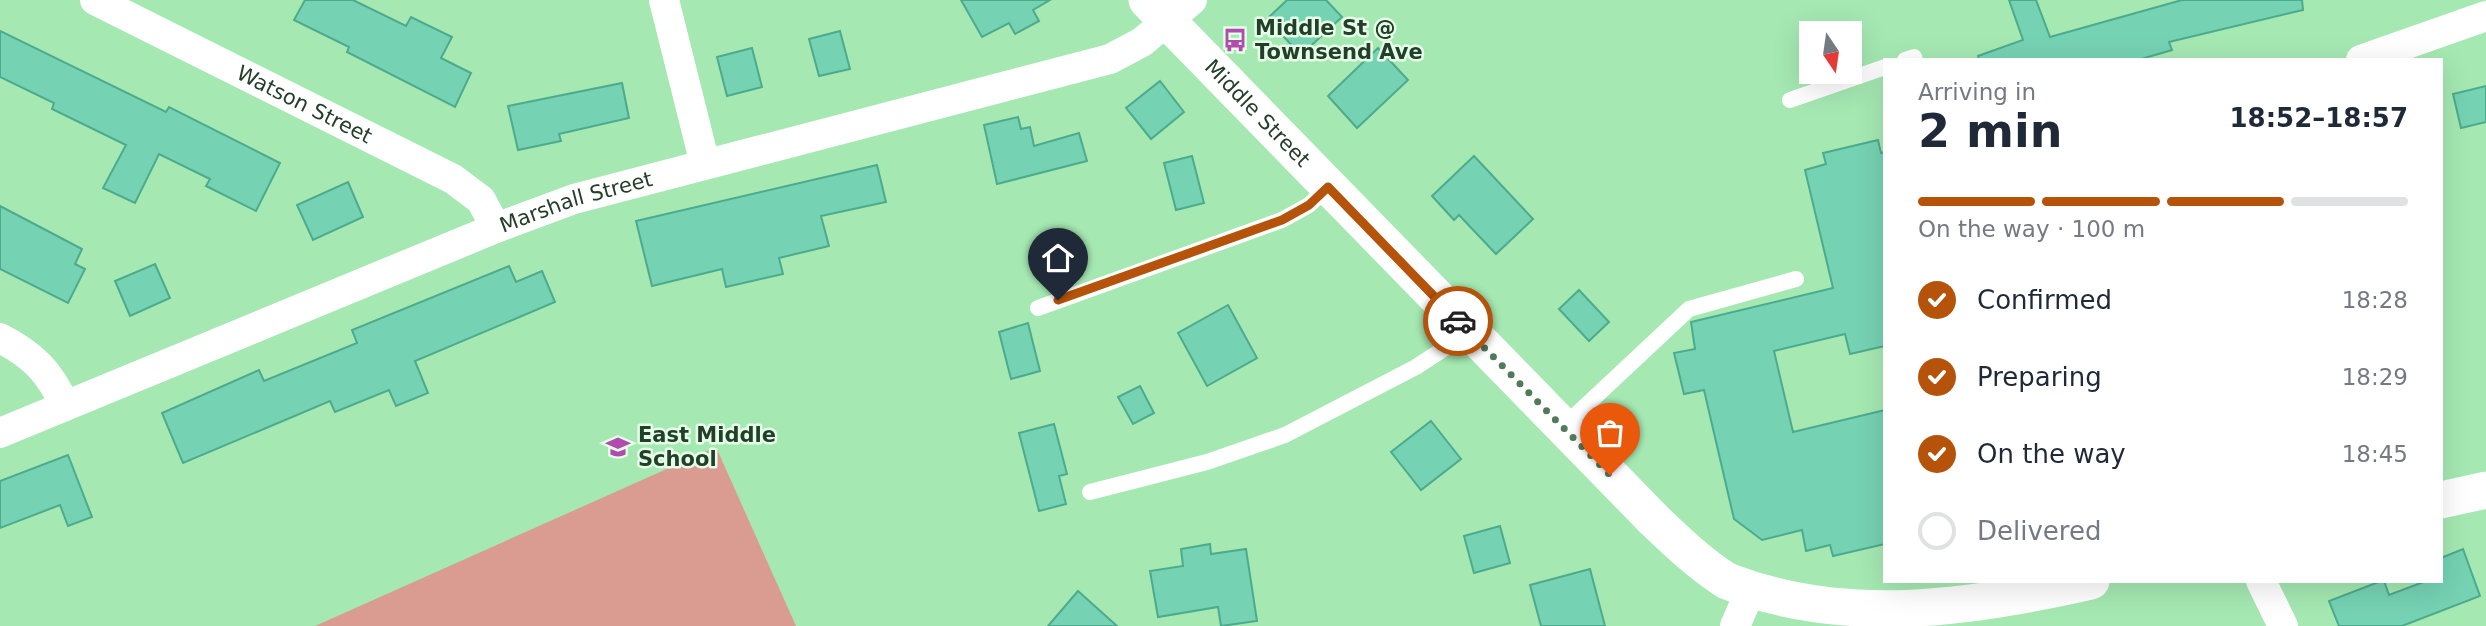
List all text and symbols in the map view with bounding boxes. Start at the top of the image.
place label: Middle St @ Townsend Ave [1255,16,1423,64]
north arrow [1799,21,1862,84]
map controls [1799,21,1862,84]
bus stop icon: Middle St @ Townsend Ave [1221,26,1249,54]
street label: Middle Street [1200,55,1315,172]
street label: Watson Street [233,61,376,149]
text: Arriving in [1918,79,2036,105]
text: 18:52–18:57 [2229,103,2408,133]
text: 2 min [1918,104,2062,158]
street label: Marshall Street [496,167,655,238]
text: On the way · 100 m [1918,216,2145,242]
pin [1028,228,1088,300]
icon: home [1039,239,1077,277]
icon: check [1918,281,1956,319]
text: Confirmed [1977,285,2112,315]
courier [1423,286,1493,356]
text: 18:28 [2342,287,2408,313]
icon: car [1439,302,1477,340]
icon: check [1918,358,1956,396]
text: Preparing [1977,362,2102,392]
text: 18:29 [2342,364,2408,390]
pin [1580,403,1640,475]
icon: bag [1591,414,1629,452]
place label: East Middle School [638,423,776,471]
school or university icon: East Middle School [604,433,632,461]
icon: check [1918,435,1956,473]
text: On the way [1977,439,2126,469]
text: 18:45 [2342,441,2408,467]
text: Delivered [1977,516,2101,546]

